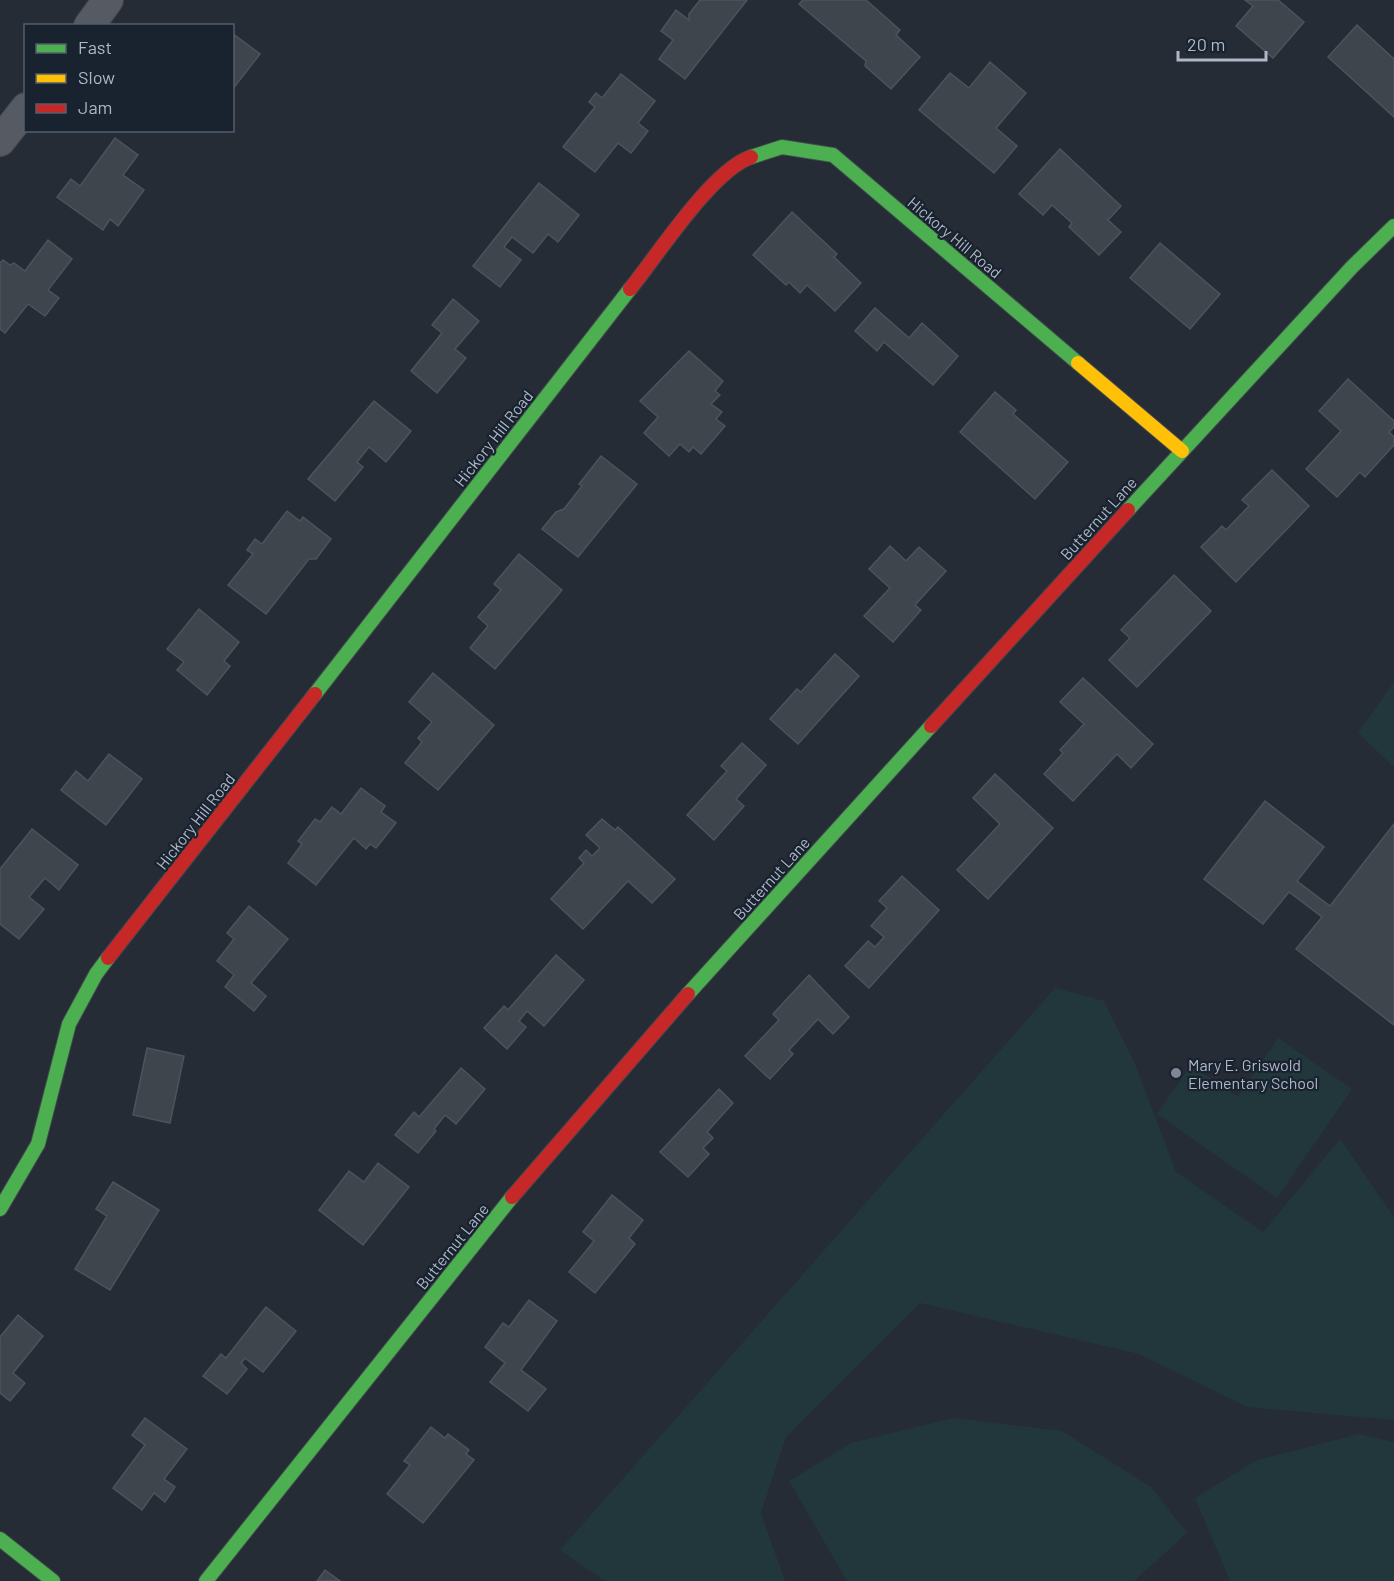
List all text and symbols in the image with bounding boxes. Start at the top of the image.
legend [24,24,234,132]
scale bar [1178,24,1266,62]
text: 20 m [1187,33,1225,55]
text: Fast [78,36,112,58]
text: Slow [78,66,115,88]
text: Jam [78,96,112,118]
street label: Hickory Hill Road [904,192,1006,282]
street label: Hickory Hill Road [450,386,536,490]
street label: Butternut Lane [1056,473,1140,563]
street label: Hickory Hill Road [152,769,238,873]
street label: Butternut Lane [729,833,813,923]
place label: Mary E. Griswold Elementary School [1188,1055,1318,1092]
marker: Mary E. Griswold Elementary School [1169,1066,1183,1080]
street label: Butternut Lane [412,1199,492,1293]

